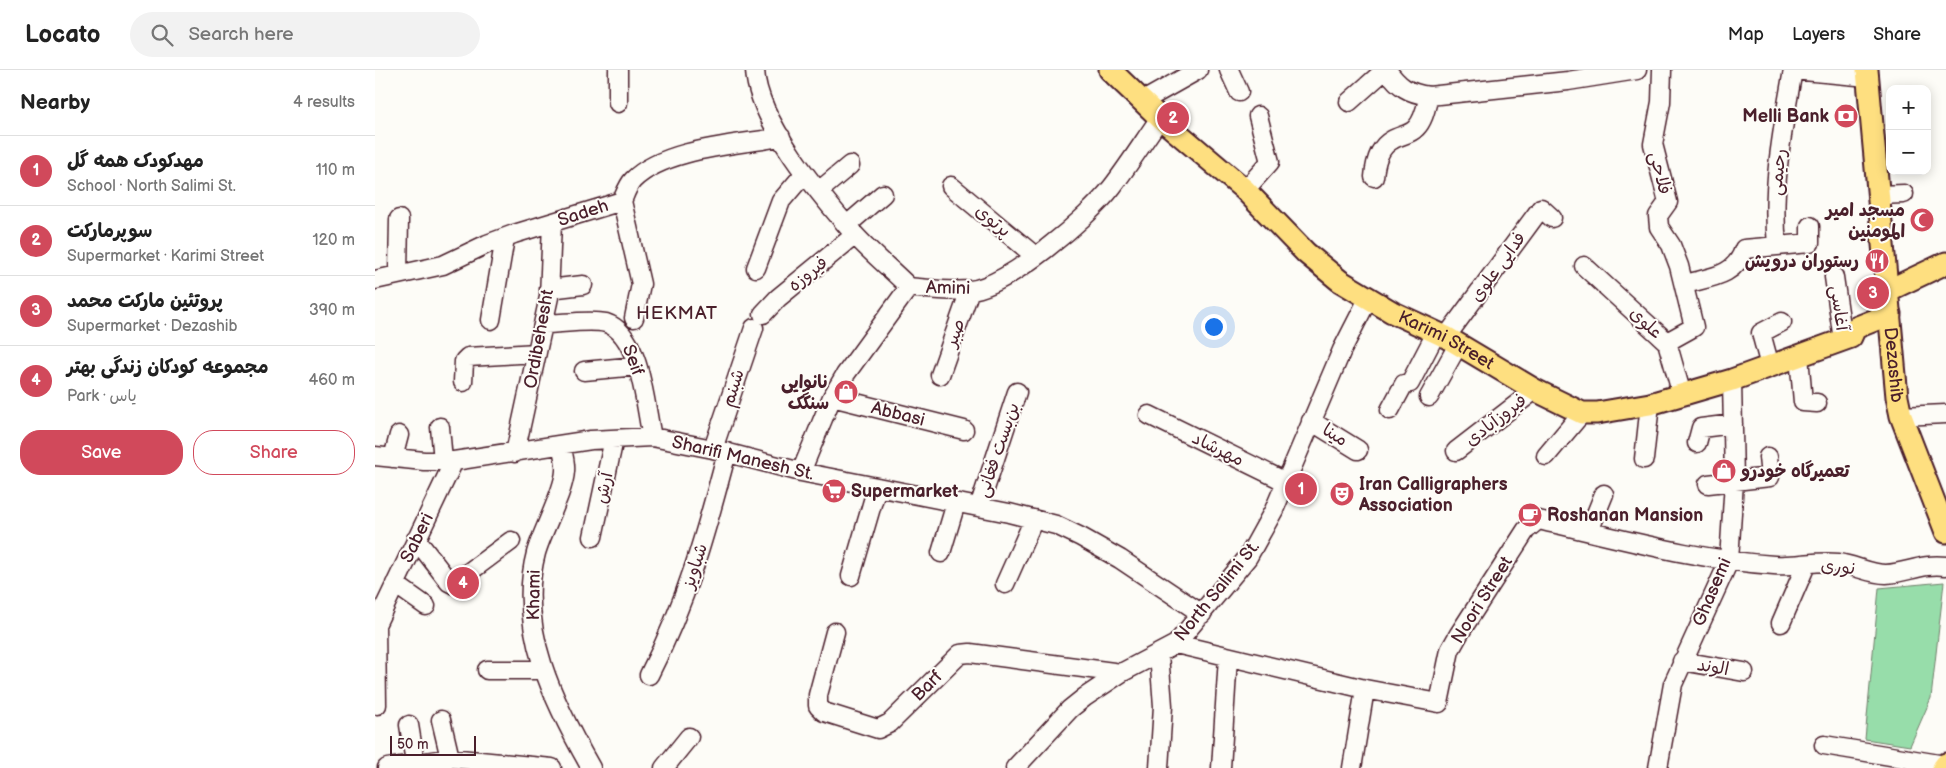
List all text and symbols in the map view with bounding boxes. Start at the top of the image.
search box [130,12,480,57]
text: Locato [25,20,100,49]
icon: search [148,21,176,49]
text: Search here [188,23,294,46]
text: Map [1728,24,1764,45]
text: Layers [1792,24,1845,45]
text: Share [1873,24,1921,45]
map controls [1886,85,1931,175]
button: + [1886,85,1931,130]
text: Nearby [20,90,90,115]
text: 4 results [293,93,355,112]
pin: 2 [1157,99,1189,137]
bank icon: Melli Bank [1833,103,1859,129]
place label: Melli Bank [1742,106,1830,127]
button: − [1886,130,1931,175]
street label: رحیمی [1765,147,1791,197]
street label: فلاحی [1645,149,1675,197]
text: مهدکودک همه گل [67,150,204,173]
text: 1 [33,161,39,180]
text: 110 m [316,161,355,180]
text: School · North Salimi St. [67,177,236,196]
street label: Sadeh [555,195,611,231]
street label: پرتوی [970,200,1015,243]
place label: مسجد امیر المومنین [1824,200,1905,242]
mosque icon: مسجد امیر المومنین [1909,207,1935,233]
text: سوپرمارکت [67,220,152,243]
street label: فدایی علوی [1466,228,1531,306]
text: 2 [31,231,41,250]
text: 120 m [312,231,355,250]
text: Supermarket · Karimi Street [67,247,264,266]
restaurant icon: رستوران درویش [1864,248,1890,274]
place label: رستوران درویش [1745,251,1859,273]
street label: فیروزه [784,252,832,296]
pin: 3 [1857,274,1889,312]
street label: Amini [926,277,970,299]
street label: آغاسی [1825,284,1853,334]
street label: Ordibehesht [520,287,558,390]
text: پروتئین مارکت محمد [67,290,223,313]
text: 3 [31,301,41,320]
text: 390 m [309,301,355,320]
district label: HEKMAT [636,302,718,325]
street label: علوی [1625,303,1667,344]
street label: Karimi Street [1395,306,1498,374]
your location [1201,314,1227,340]
street label: صبر [940,316,970,352]
text: Supermarket · Dezashib [67,317,238,336]
street label: Dezashib [1880,326,1908,404]
street label: Seif [618,342,648,379]
text: مجموعه کودکان زندگی بهتر [67,356,268,379]
street label: شبنم [717,366,752,410]
text: 4 [31,371,41,390]
text: 460 m [309,371,355,390]
place label: نانوایی سنگک [781,372,829,414]
shop icon: نانوایی سنگک [833,379,859,405]
text: Park · یاس [67,387,137,406]
street label: فیروزآبادی [1461,389,1531,451]
street label: Abbasi [869,397,927,431]
street label: بن‌بست فغانی [972,400,1024,500]
street label: مینا [1318,419,1352,451]
street label: مهرشاد [1189,427,1247,471]
button: Save [20,430,183,475]
button: Share [193,430,355,475]
street label: Sharifi Manesh St. [670,431,816,485]
shop icon: تعمیرگاه خودرو [1711,458,1737,484]
place label: تعمیرگاه خودرو [1739,460,1850,482]
street label: آرش [590,469,618,506]
pin: 1 [1285,470,1317,508]
place label: Iran Calligraphers Association [1358,474,1508,516]
supermarket icon: Supermarket [821,478,847,504]
place label: Supermarket [851,481,958,502]
theatre icon: Iran Calligraphers Association [1329,481,1355,507]
cafe icon: Roshanan Mansion [1517,502,1543,528]
place label: Roshanan Mansion [1547,505,1703,526]
street label: Saberi [396,510,438,566]
street label: North Salimi St. [1170,536,1264,646]
street label: شباویز [677,541,712,593]
street label: Noori Street [1447,552,1517,647]
street label: Ghasemi [1688,555,1736,629]
street label: نوری [1820,555,1856,579]
pin: 4 [447,564,479,602]
street label: Khami [523,569,545,621]
street label: الوند [1695,654,1731,680]
street label: Barf [907,666,947,706]
scale bar [390,733,476,756]
text: 50 m [397,736,429,753]

